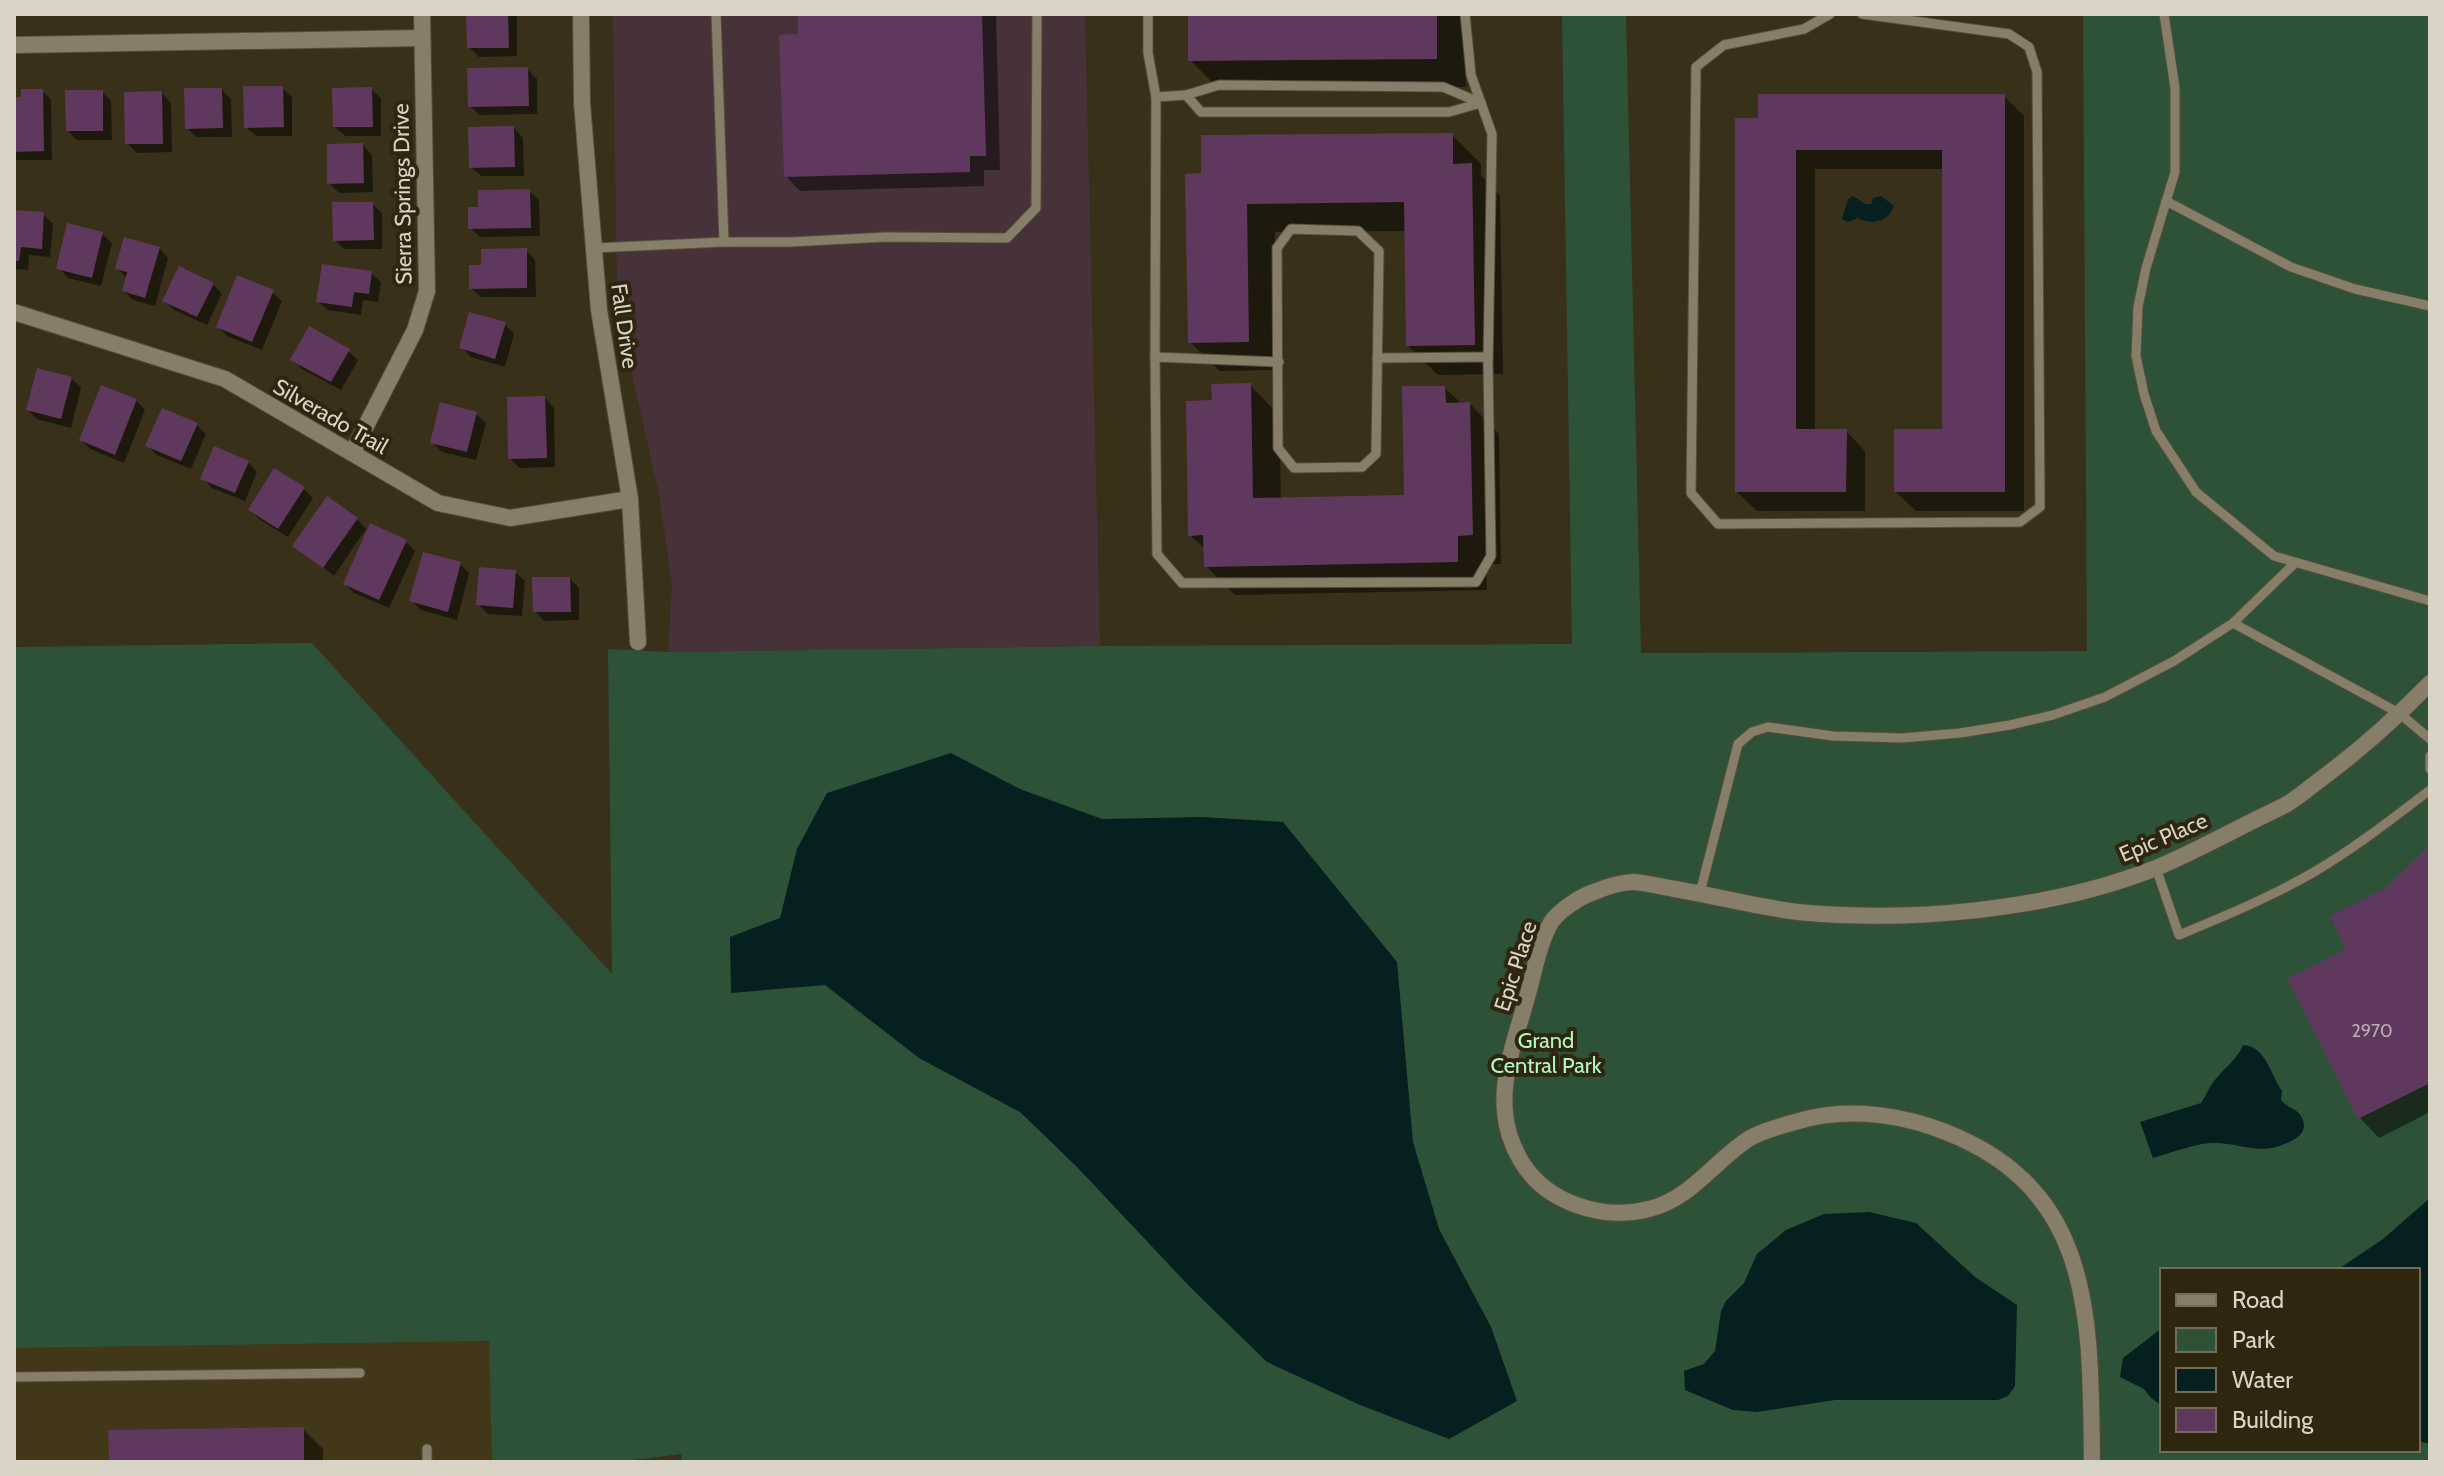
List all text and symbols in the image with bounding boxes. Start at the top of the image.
street label: Sierra Springs Drive [387,103,418,285]
street label: Fall Drive [605,282,644,370]
street label: Silverado Trail [269,373,394,461]
street label: Epic Place [2115,807,2211,868]
street label: Epic Place [1488,918,1543,1015]
house number: 2970 [2351,1020,2393,1042]
park label: Grand Central Park [1490,1027,1602,1079]
legend [2160,1268,2420,1452]
text: Road [2232,1285,2284,1314]
text: Park [2232,1325,2275,1354]
text: Water [2232,1365,2293,1394]
text: Building [2232,1405,2314,1434]

